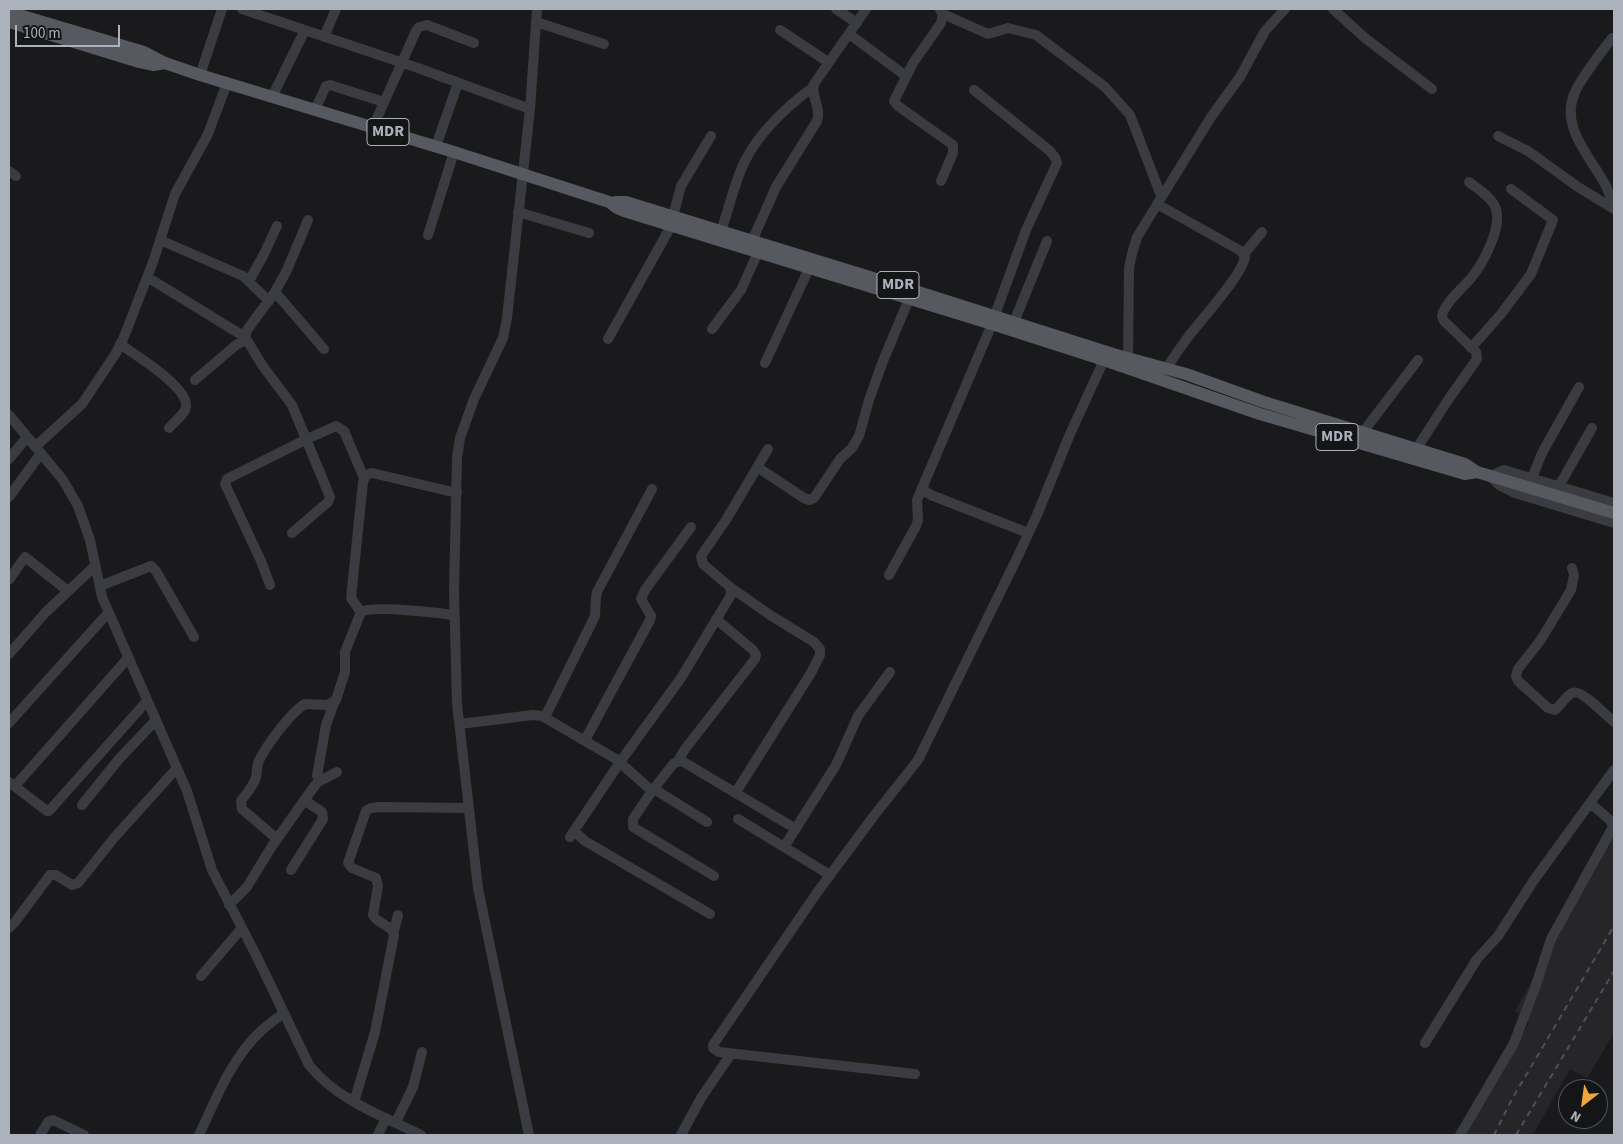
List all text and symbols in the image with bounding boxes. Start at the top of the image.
scale bar [18,15,122,47]
text: 100 m [23,23,61,44]
road number: MDR [367,118,409,146]
road number: MDR [877,272,919,298]
road number: MDR [1316,424,1358,451]
north arrow [1558,1079,1608,1129]
text: N [1567,1105,1585,1127]

